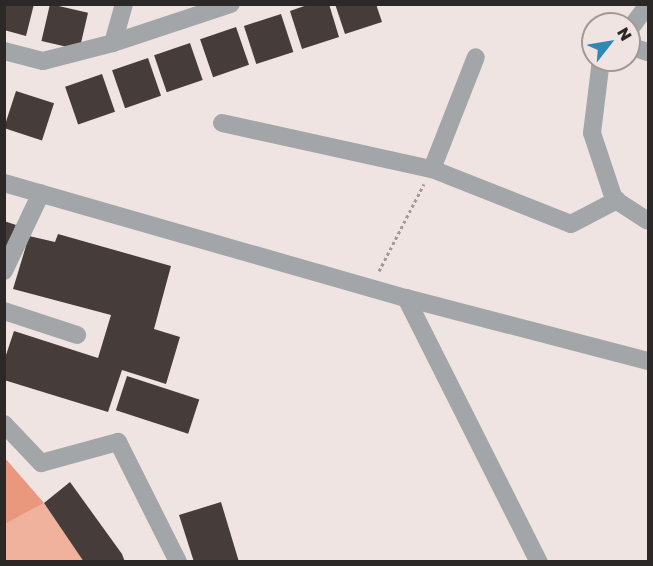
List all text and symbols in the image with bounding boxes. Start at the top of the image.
north arrow [581,12,641,72]
text: N [613,23,636,44]

